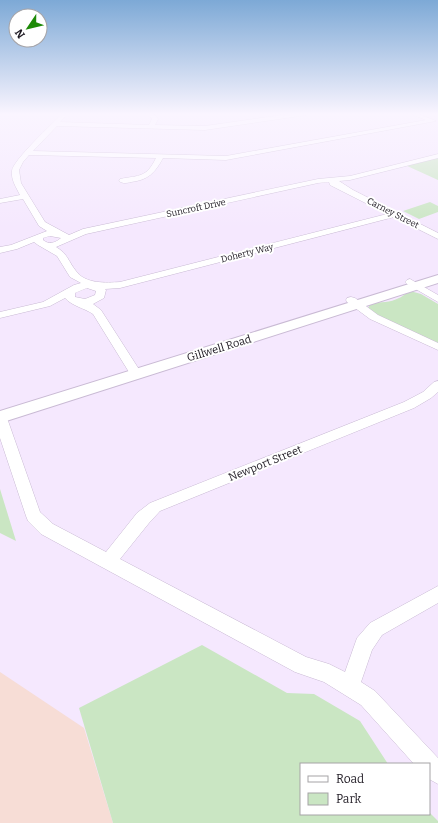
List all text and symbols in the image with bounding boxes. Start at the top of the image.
north arrow [8,8,48,48]
text: N [12,26,28,41]
street label: Carney Street [365,196,421,231]
street label: Suncroft Drive [165,197,227,219]
street label: Doherty Way [220,242,274,264]
street label: Gillwell Road [185,332,253,364]
street label: Newport Street [227,443,304,484]
legend [300,763,430,815]
text: Road [336,772,364,786]
text: Park [336,792,362,806]

